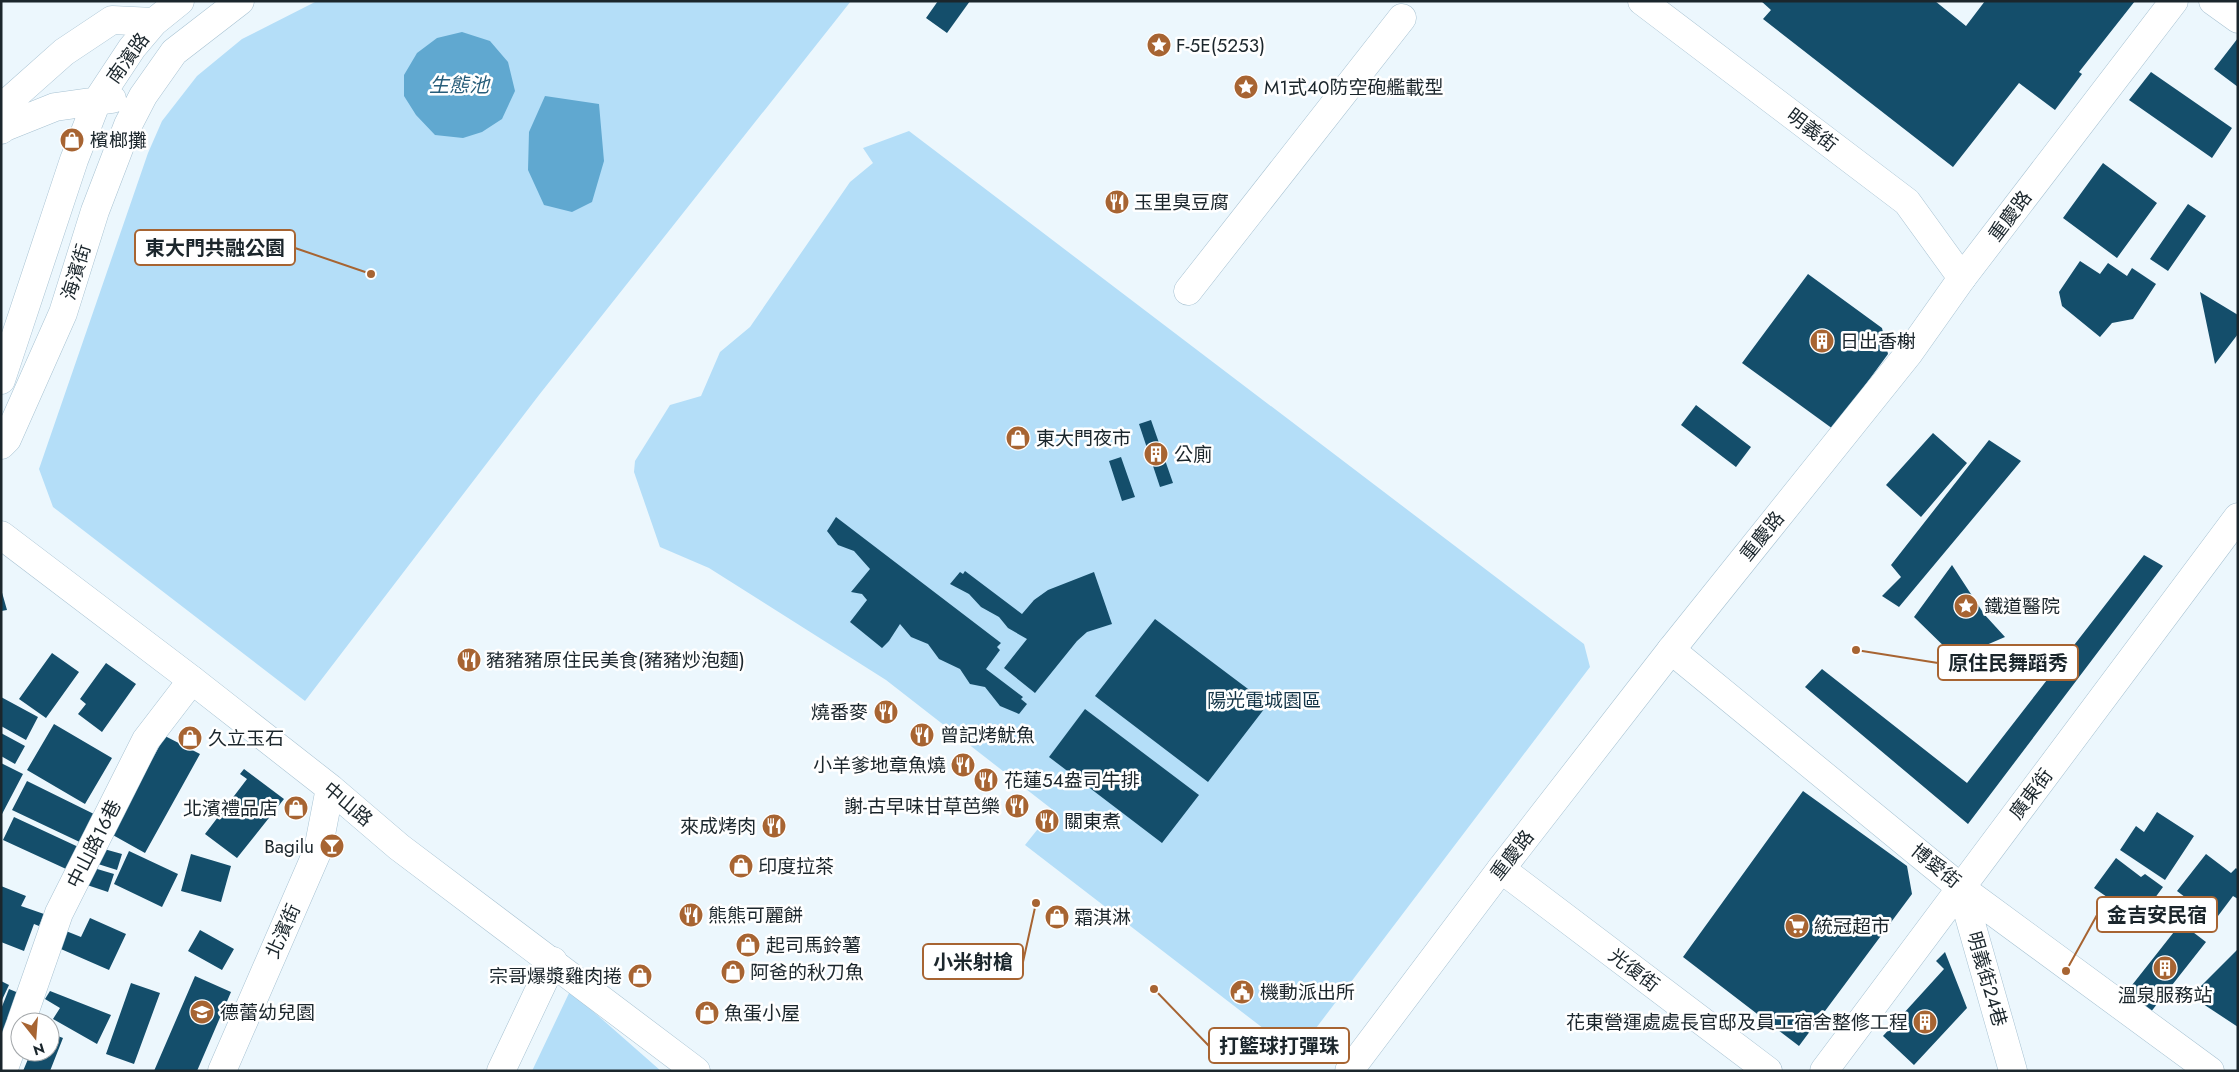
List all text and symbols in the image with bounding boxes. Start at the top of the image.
street label: 南濱路 [100,27,156,89]
place icon: F-5E(5253) [1146,32,1172,58]
place label: F-5E(5253) [1176,32,1265,59]
water label: 生態池 [429,71,491,100]
place icon: M1式40防空砲艦載型 [1233,74,1259,100]
place label: M1式40防空砲艦載型 [1264,74,1443,101]
street label: 明義街 [1781,102,1843,158]
shop icon: 檳榔攤 [59,127,85,153]
place label: 檳榔攤 [90,127,147,154]
street label: 重慶路 [1982,185,2038,247]
restaurant icon: 玉里臭豆腐 [1104,189,1130,215]
place label: 玉里臭豆腐 [1134,189,1229,216]
callout: 東大門共融公園 [135,230,295,265]
text: 東大門共融公園 [145,234,285,263]
street label: 海濱街 [55,241,97,303]
building icon: 日出香榭 [1809,328,1835,354]
place label: 日出香榭 [1840,328,1916,355]
shop icon: 東大門夜市 [1005,425,1031,451]
place label: 東大門夜市 [1036,425,1131,452]
building icon: 公廁 [1143,441,1169,467]
place label: 公廁 [1174,441,1212,468]
street label: 重慶路 [1734,505,1790,567]
place icon: 鐵道醫院 [1953,593,1979,619]
place label: 鐵道醫院 [1984,593,2060,620]
callout: 原住民舞蹈秀 [1938,645,2078,680]
restaurant icon: 豬豬豬原住民美食(豬豬炒泡麵) [456,647,482,673]
place label: 豬豬豬原住民美食(豬豬炒泡麵) [486,647,745,674]
text: 原住民舞蹈秀 [1948,649,2068,678]
park label: 陽光電城園區 [1207,687,1321,714]
place label: 燒番麥 [811,699,868,726]
restaurant icon: 燒番麥 [873,699,899,725]
restaurant icon: 曾記烤魷魚 [909,722,935,748]
place label: 曾記烤魷魚 [940,722,1035,749]
shop icon: 久立玉石 [177,725,203,751]
place label: 久立玉石 [208,725,284,752]
place label: 小羊爹地章魚燒 [813,752,946,779]
restaurant icon: 小羊爹地章魚燒 [950,752,976,778]
street label: 廣東街 [2003,763,2059,825]
restaurant icon: 花蓮54盎司牛排 [973,767,999,793]
place label: 花蓮54盎司牛排 [1004,767,1140,794]
street label: 中山路 [317,775,379,833]
place label: 謝-古早味甘草芭樂 [844,793,1000,820]
restaurant icon: 謝-古早味甘草芭樂 [1004,793,1030,819]
street label: 中山路16巷 [60,795,128,893]
place label: 北濱禮品店 [183,795,278,822]
shop icon: 北濱禮品店 [283,795,309,821]
restaurant icon: 關東煮 [1034,808,1060,834]
place label: 關東煮 [1064,808,1121,835]
place label: 來成烤肉 [680,813,756,840]
restaurant icon: 來成烤肉 [761,813,787,839]
street label: 重慶路 [1484,824,1540,886]
place label: Bagilu [264,833,314,860]
bar icon: Bagilu [319,833,345,859]
street label: 博愛街 [1905,838,1967,894]
shop icon: 印度拉茶 [728,853,754,879]
place label: 印度拉茶 [758,853,834,880]
callout: 金吉安民宿 [2097,897,2217,932]
street label: 北濱街 [259,899,307,963]
text: 金吉安民宿 [2107,901,2207,930]
restaurant icon: 熊熊可麗餅 [678,902,704,928]
place label: 熊熊可麗餅 [708,902,803,929]
shop icon: 霜淇淋 [1044,904,1070,930]
place label: 霜淇淋 [1074,904,1131,931]
supermarket icon: 統冠超市 [1784,913,1810,939]
place label: 統冠超市 [1814,913,1890,940]
street label: 明義街24巷 [1961,928,2013,1030]
shop icon: 起司馬鈴薯 [735,932,761,958]
place label: 起司馬鈴薯 [766,932,861,959]
street label: 光復街 [1603,942,1665,998]
callout: 小米射槍 [923,944,1023,979]
text: 小米射槍 [933,948,1013,977]
building icon: 溫泉服務站 [2152,955,2178,981]
shop icon: 阿爸的秋刀魚 [720,959,746,985]
place label: 阿爸的秋刀魚 [750,959,864,986]
place label: 宗哥爆漿雞肉捲 [489,963,622,990]
shop icon: 宗哥爆漿雞肉捲 [627,963,653,989]
public building icon: 機動派出所 [1229,979,1255,1005]
place label: 機動派出所 [1260,979,1355,1006]
place label: 溫泉服務站 [2117,982,2213,1009]
school or university icon: 德蕾幼兒園 [189,999,215,1025]
place label: 德蕾幼兒園 [220,999,315,1026]
shop icon: 魚蛋小屋 [694,1000,720,1026]
place label: 魚蛋小屋 [724,1000,800,1027]
place label: 花東營運處處長官邸及員工宿舍整修工程 [1566,1009,1908,1036]
building icon: 花東營運處處長官邸及員工宿舍整修工程 [1912,1009,1938,1035]
north arrow [10,1012,60,1062]
callout: 打籃球打彈珠 [1209,1028,1349,1063]
text: 打籃球打彈珠 [1219,1032,1340,1061]
text: N [31,1038,47,1061]

